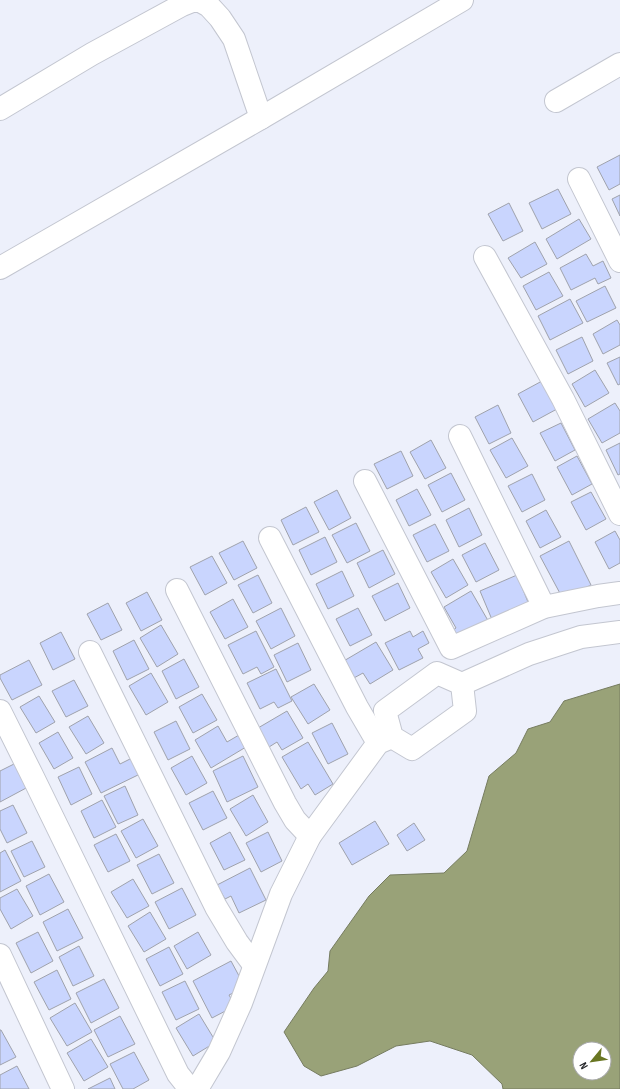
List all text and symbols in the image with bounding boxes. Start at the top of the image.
north arrow [572,1041,612,1081]
text: N [577,1060,591,1071]

